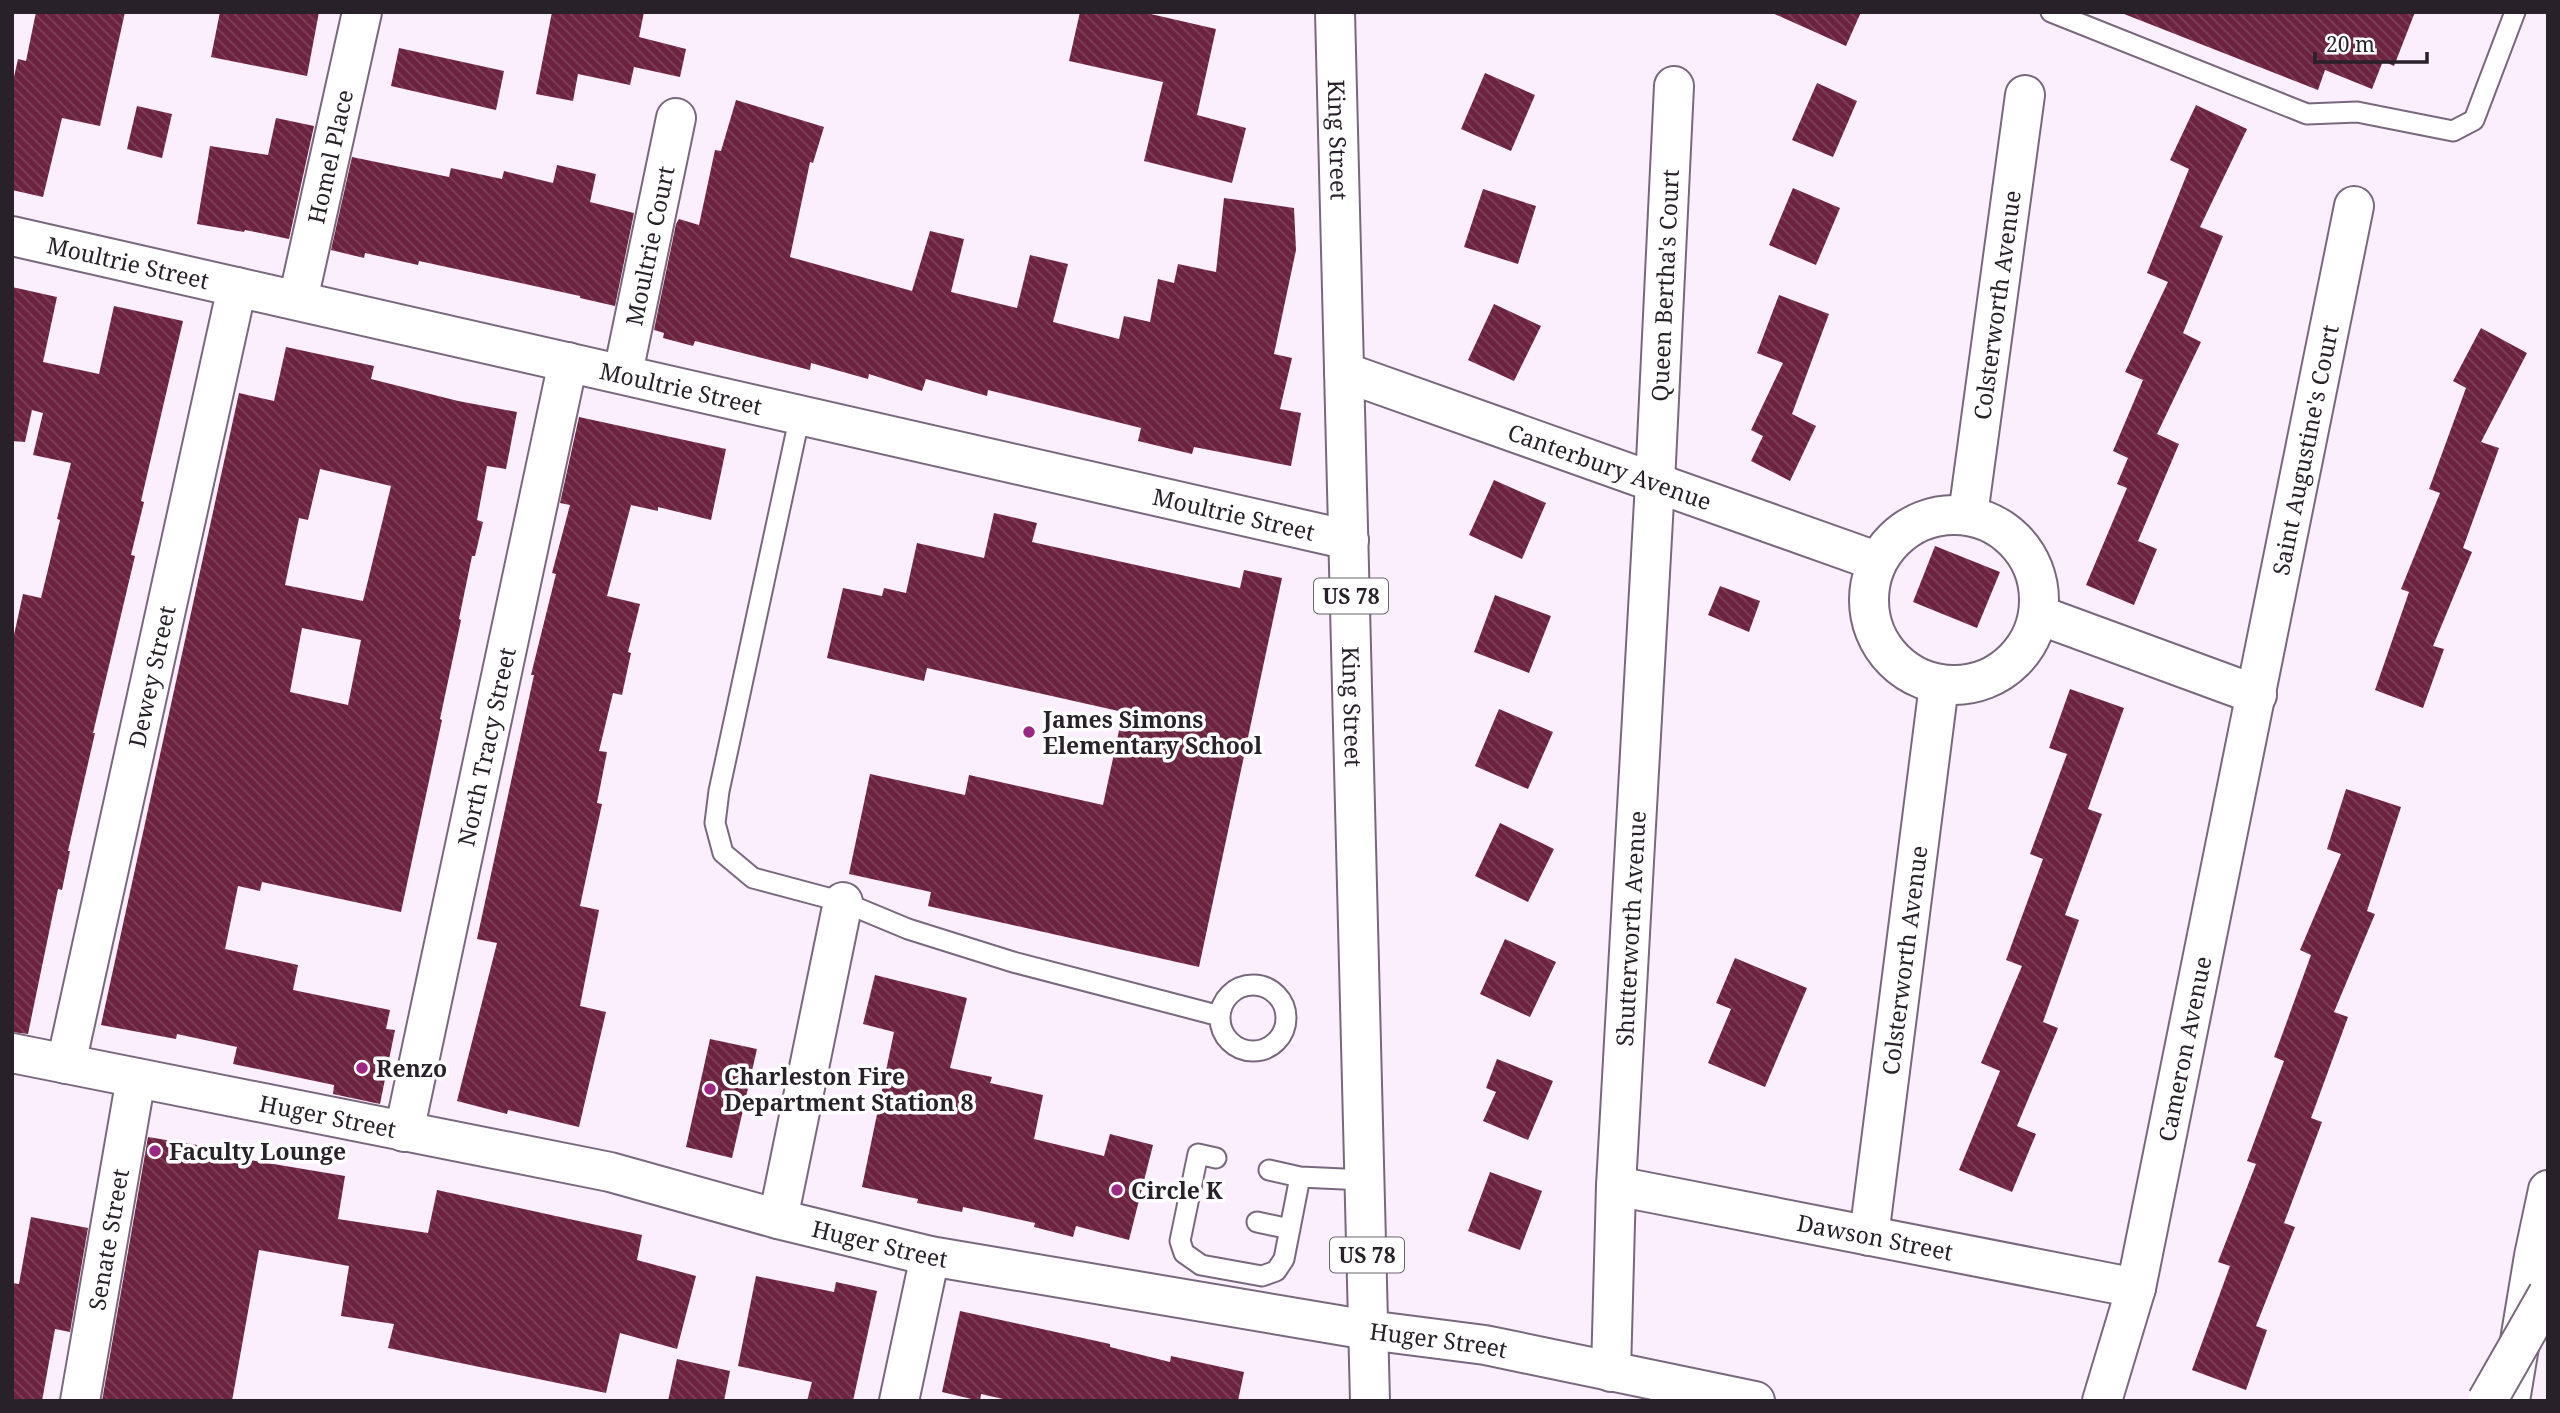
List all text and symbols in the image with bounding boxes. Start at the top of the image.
scale bar [2315,21,2427,65]
text: 20 m [2326,30,2375,58]
street label: King Street [1321,79,1356,201]
street label: Homel Place [299,86,360,227]
street label: Moultrie Court [617,163,682,328]
street label: Queen Bertha's Court [1643,169,1686,402]
street label: Colsterworth Avenue [1965,188,2028,422]
street label: Moultrie Street [44,228,212,296]
street label: Saint Augustine's Court [2264,322,2346,578]
street label: Moultrie Street [597,354,765,422]
street label: Canterbury Avenue [1504,416,1716,517]
street label: Moultrie Street [1150,480,1318,548]
road number: US 78 [1314,578,1388,614]
street label: Dewey Street [120,602,182,750]
street label: North Tracy Street [449,644,523,849]
street label: King Street [1335,646,1370,768]
place label: James Simons Elementary School [1042,703,1262,761]
marker: James Simons Elementary School [1021,724,1037,740]
street label: Shutterworth Avenue [1608,810,1653,1047]
street label: Colsterworth Avenue [1874,844,1934,1077]
street label: Cameron Avenue [2150,953,2218,1144]
place label: Renzo [376,1052,447,1084]
marker: Renzo [354,1060,370,1076]
place label: Charleston Fire Department Station 8 [724,1060,974,1118]
marker: Charleston Fire Department Station 8 [702,1081,718,1097]
street label: Huger Street [257,1087,399,1145]
place label: Faculty Lounge [169,1135,346,1167]
marker: Faculty Lounge [147,1143,163,1159]
street label: Senate Street [80,1166,136,1313]
place label: Circle K [1131,1174,1223,1206]
marker: Circle K [1109,1182,1125,1198]
street label: Dawson Street [1794,1206,1956,1268]
street label: Huger Street [809,1212,950,1275]
road number: US 78 [1330,1238,1404,1272]
street label: Huger Street [1368,1314,1510,1365]

